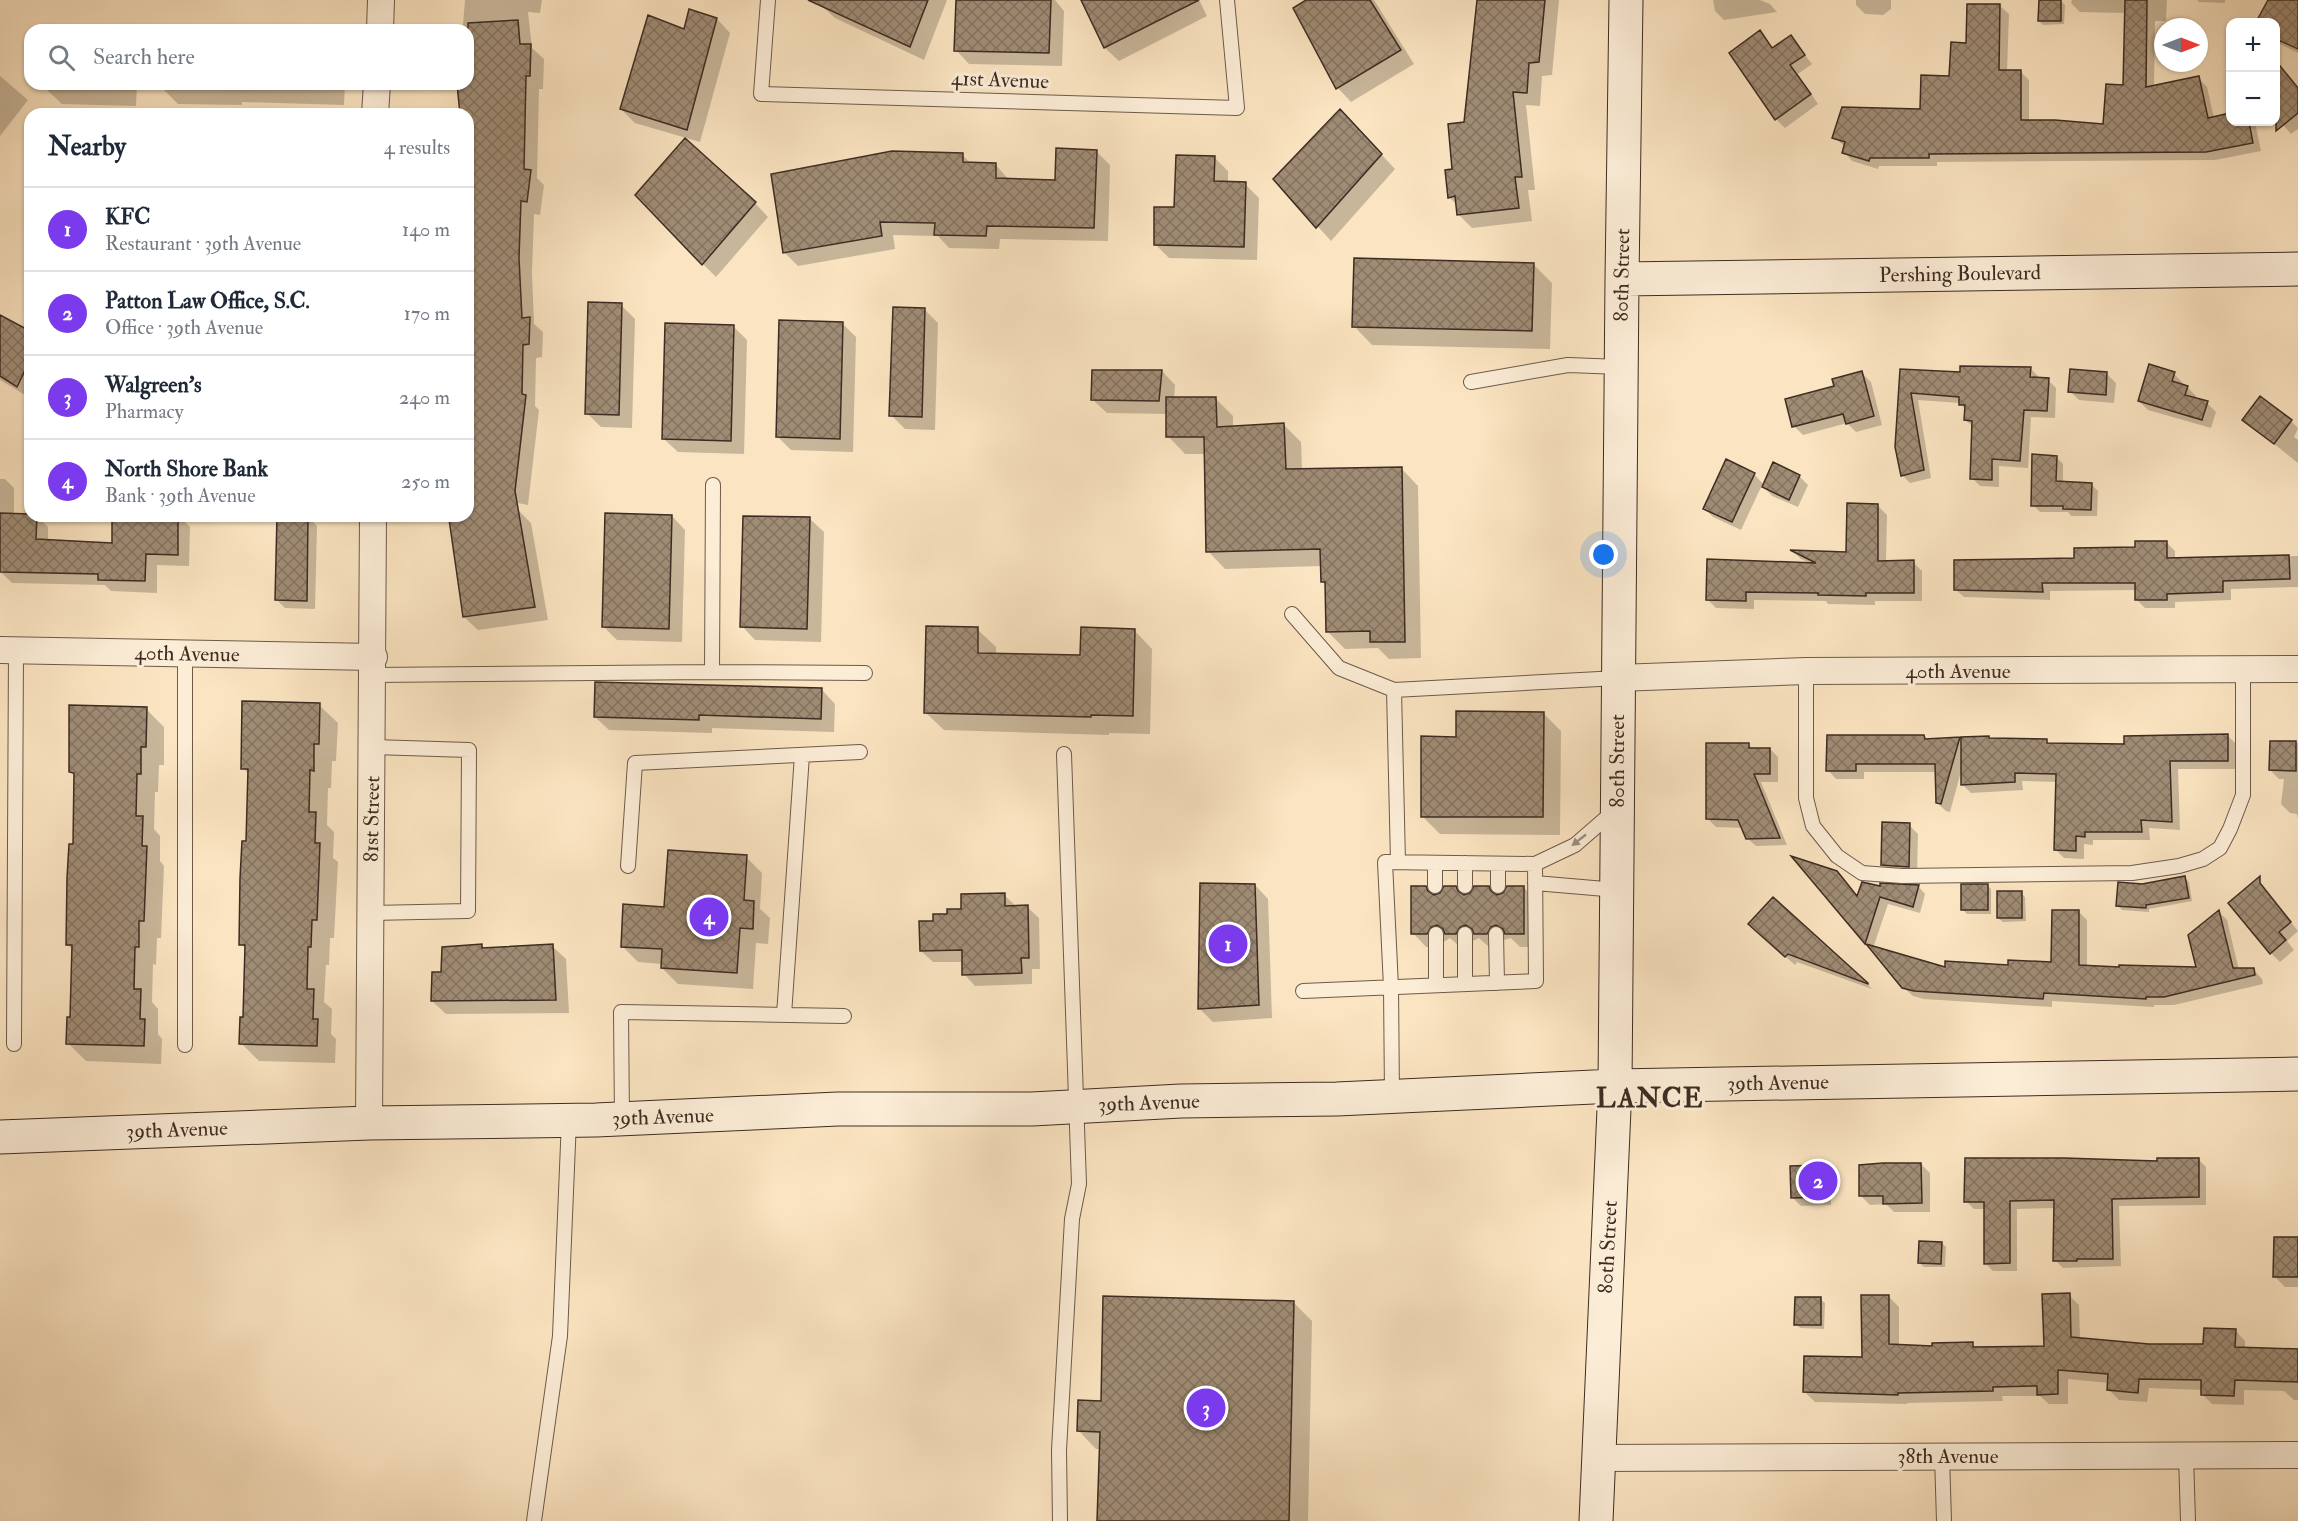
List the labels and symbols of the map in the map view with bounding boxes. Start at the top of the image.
north arrow [2154,18,2208,72]
street label: 41st Avenue [951,65,1050,95]
street label: 80th Street [1608,228,1636,322]
street label: Pershing Boulevard [1879,259,2042,289]
your location [1589,540,1618,569]
street label: 40th Avenue [134,640,240,668]
street label: 40th Avenue [1905,658,2011,685]
street label: 80th Street [1604,714,1631,808]
street label: 81st Street [358,775,386,862]
one-way arrow [1571,834,1587,847]
pin: 4 [690,894,728,940]
pin: 1 [1208,922,1248,966]
street label: 39th Avenue [1727,1069,1829,1097]
district label: LANCE [1596,1082,1704,1115]
street label: 39th Avenue [1098,1088,1201,1118]
street label: 39th Avenue [612,1102,715,1132]
street label: 39th Avenue [126,1115,229,1145]
pin: 2 [1798,1158,1838,1204]
street label: 80th Street [1592,1199,1624,1294]
pin: 3 [1186,1386,1226,1430]
street label: 38th Avenue [1898,1443,1999,1470]

